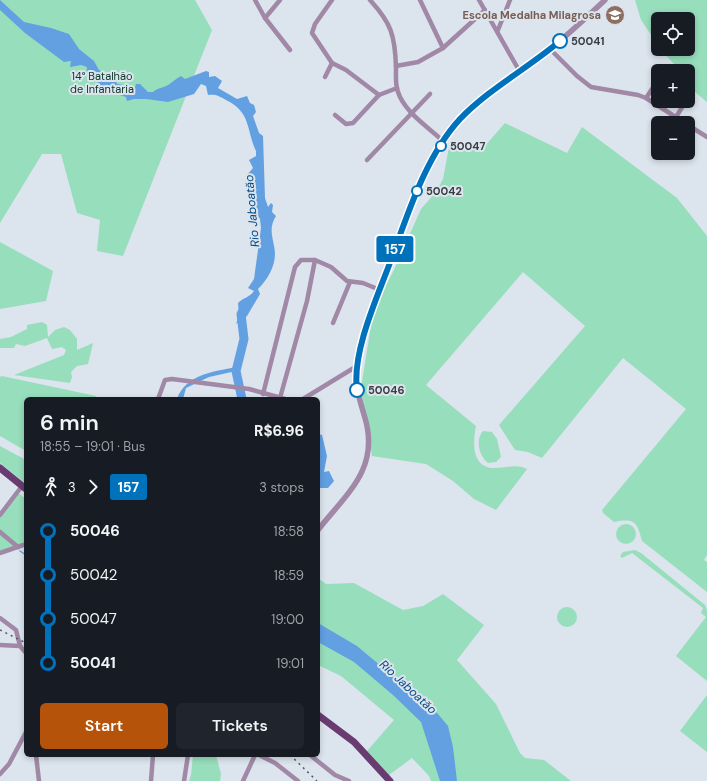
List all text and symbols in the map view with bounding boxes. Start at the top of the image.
school or university icon: Escola Medalha Milagrosa [604,4,626,26]
place label: Escola Medalha Milagrosa [462,8,601,22]
map controls [651,12,695,160]
button: locate [651,12,695,56]
marker: 50041 [552,33,568,49]
place label: 50041 [571,34,604,48]
button: + [651,64,695,108]
park label: 14° Batalhão de Infantaria [70,69,134,96]
button: − [651,116,695,160]
place label: 50047 [450,139,485,153]
marker: 50047 [435,140,447,152]
water label: Rio Jaboatão [241,174,263,248]
place label: 50042 [426,184,462,198]
marker: 50042 [411,185,423,197]
line badge: 157 [372,236,418,262]
text: 157 [384,240,406,258]
marker: 50046 [349,382,365,398]
place label: 50046 [368,383,404,397]
text: 6 min [40,408,99,437]
text: R$6.96 [254,421,304,441]
text: 18:55 – 19:01 · Bus [40,438,145,455]
icon: walk [40,476,62,498]
icon: forward [82,476,104,498]
text: 157 [118,478,139,496]
text: 3 [68,479,76,496]
text: 3 stops [259,479,304,496]
text: 50046 [70,521,120,541]
text: 18:58 [274,523,304,540]
text: 50042 [70,565,117,585]
text: 18:59 [274,567,304,584]
text: 50047 [70,609,117,629]
text: 19:00 [271,611,304,628]
text: 50041 [70,653,116,673]
text: 19:01 [276,655,304,672]
water label: Rio Jaboatão [376,656,440,718]
button: Start [40,703,168,749]
button: Tickets [176,703,304,749]

